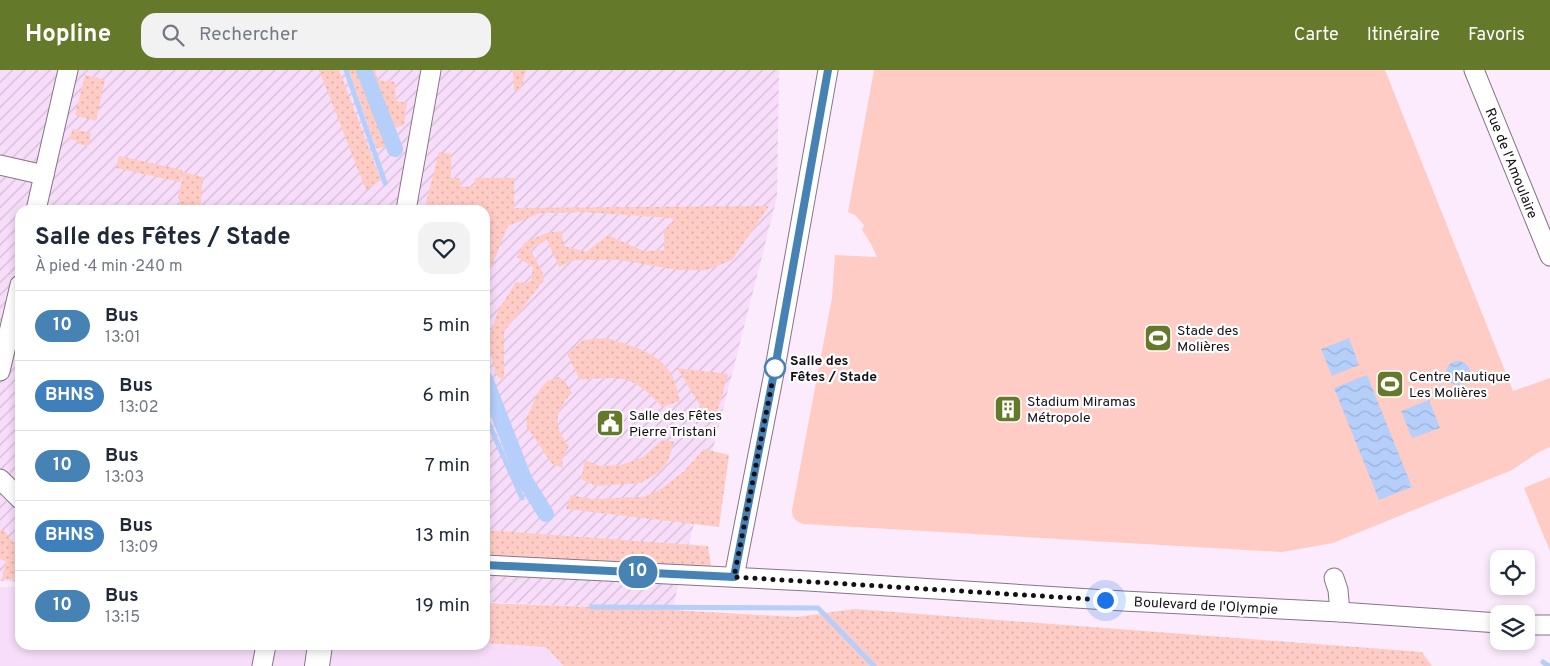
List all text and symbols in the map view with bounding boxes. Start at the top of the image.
search box [141,13,491,58]
text: Hopline [25,20,111,50]
icon: search [159,21,187,49]
text: Rechercher [199,23,298,47]
text: Carte [1294,24,1339,47]
text: Itinéraire [1367,24,1440,47]
text: Favoris [1468,24,1525,47]
street label: Rue de l'Amoulaire [1481,106,1541,221]
button: heart [418,222,470,274]
text: Salle des Fêtes / Stade [35,223,291,253]
text: À pied · 4 min · 240 m [35,257,183,277]
text: Bus [105,304,139,328]
text: 10 [53,314,72,337]
text: 5 min [422,314,470,338]
sports icon: Stade des Molières [1143,323,1173,353]
place label: Stade des Molières [1177,323,1239,356]
text: 13:01 [105,328,140,348]
place label: Salle des Fêtes / Stade [790,353,877,386]
marker: Salle des Fêtes / Stade [764,357,786,379]
sports icon: Centre Nautique Les Molières [1375,369,1405,399]
place label: Centre Nautique Les Molières [1409,369,1511,402]
text: Bus [119,374,153,398]
text: BHNS [45,384,94,407]
text: 6 min [423,384,470,408]
building icon: Stadium Miramas Métropole [993,394,1023,424]
place label: Stadium Miramas Métropole [1027,394,1136,427]
text: 13:02 [119,398,159,418]
public building icon: Salle des Fêtes Pierre Tristani [595,408,625,438]
place label: Salle des Fêtes Pierre Tristani [629,408,722,441]
text: Bus [105,444,139,468]
text: 10 [53,454,72,477]
text: 7 min [425,454,470,478]
text: 13:03 [105,468,144,488]
text: Bus [119,514,153,538]
text: BHNS [45,524,94,547]
text: 13 min [415,524,470,548]
text: 13:09 [119,538,158,558]
map controls [1490,550,1535,650]
button: locate [1490,550,1535,595]
line badge: 10 [616,556,660,588]
text: 10 [628,560,648,583]
text: Bus [105,584,139,608]
your location [1093,588,1118,613]
text: 10 [53,594,72,617]
text: 19 min [415,594,470,618]
street label: Boulevard de l'Olympie [1133,594,1278,619]
button: layers [1490,605,1535,650]
text: 13:15 [105,608,140,628]

